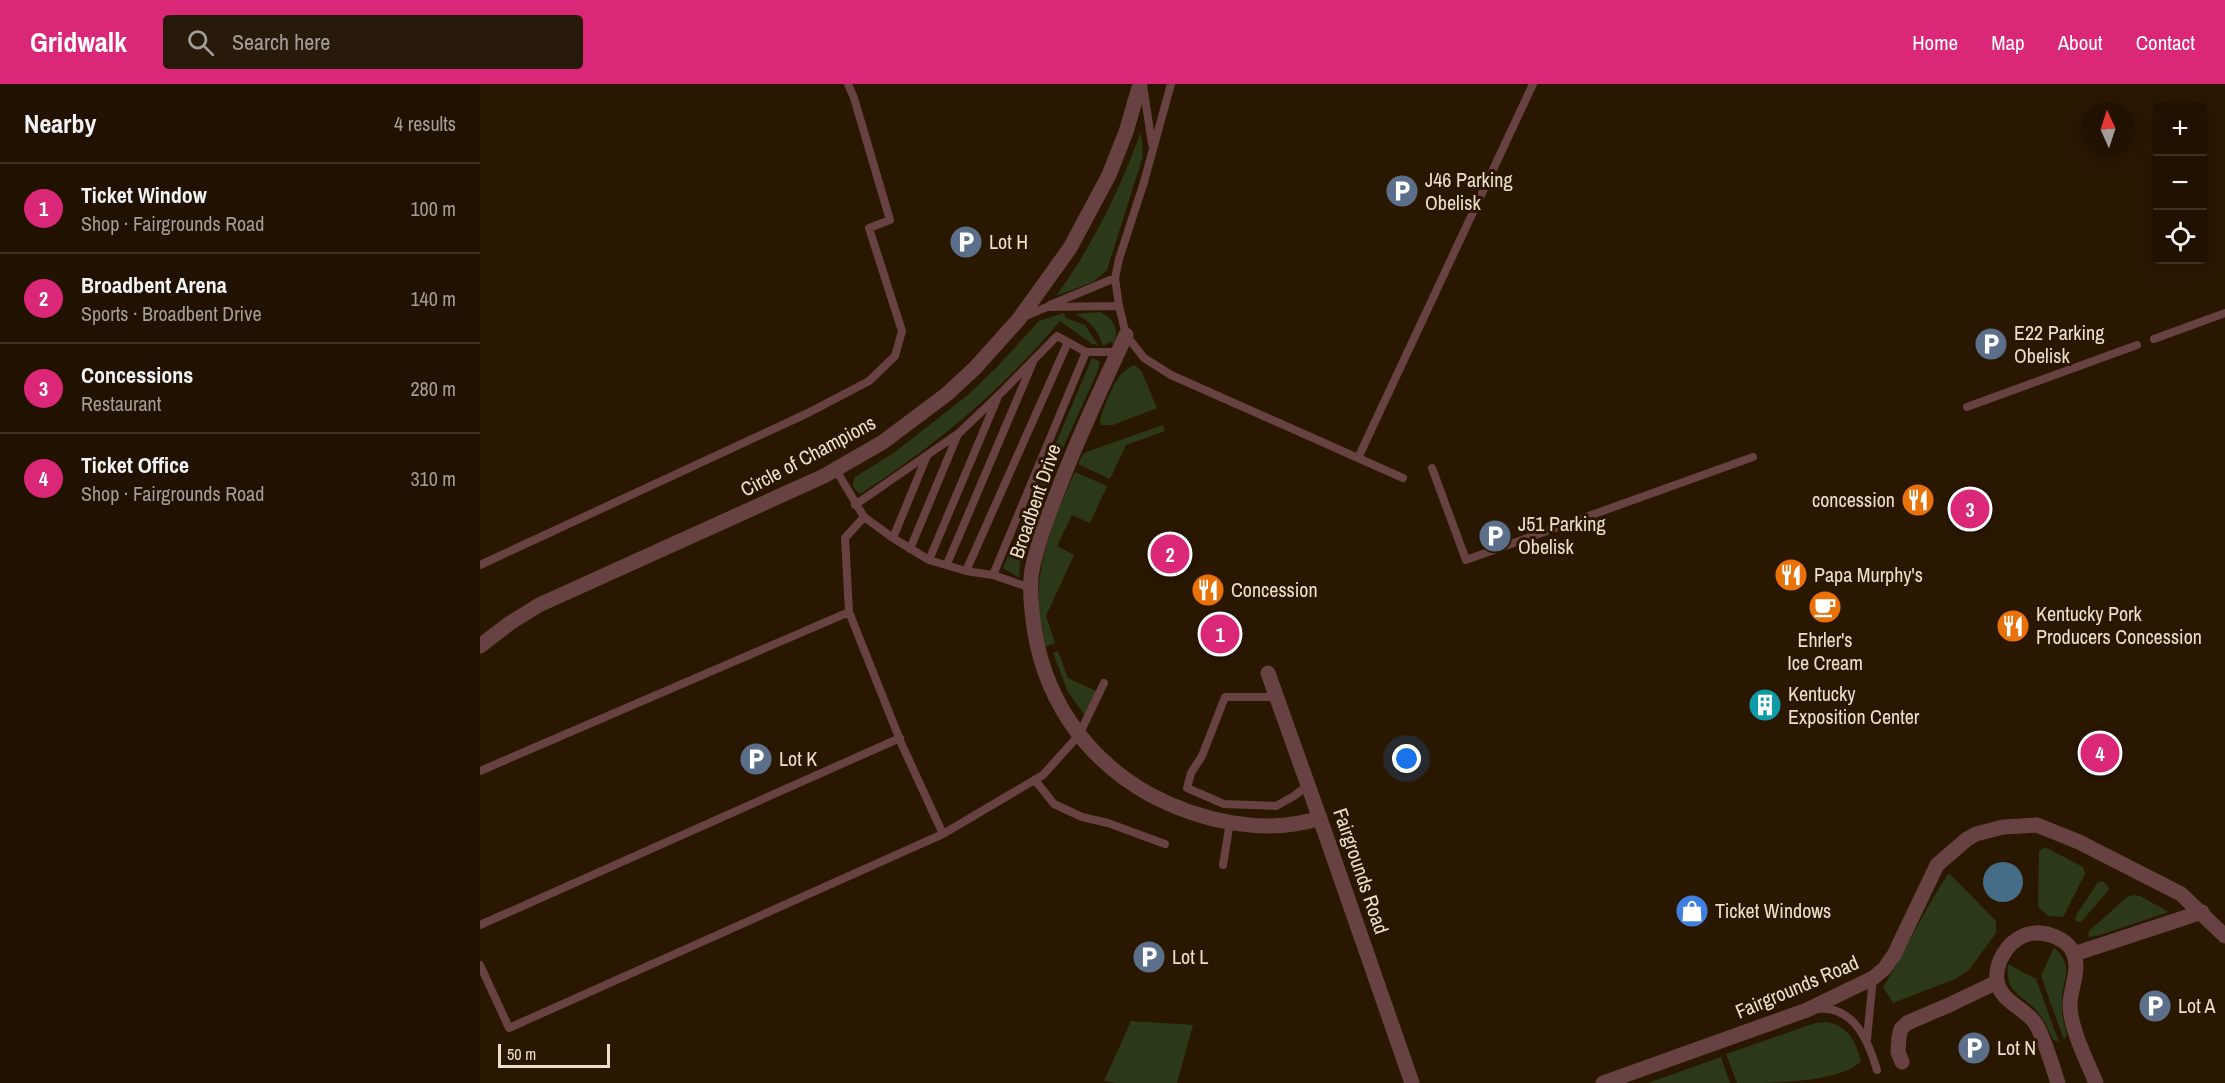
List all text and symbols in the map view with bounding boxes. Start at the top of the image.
search box [163,15,583,69]
text: Gridwalk [30,23,127,61]
icon: search [184,26,217,59]
text: Search here [232,27,330,57]
text: Home [1912,28,1958,57]
text: Map [1991,28,2025,57]
text: About [2058,28,2103,57]
text: Contact [2136,28,2195,57]
north arrow [2081,102,2135,156]
map controls [2153,102,2207,264]
button: + [2153,102,2207,156]
text: Nearby [24,106,96,141]
text: 4 results [394,110,456,137]
button: − [2153,156,2207,210]
place label: J46 Parking Obelisk [1425,166,1513,216]
parking icon: J46 Parking Obelisk [1384,173,1420,209]
text: Ticket Window [81,180,207,210]
text: 1 [39,195,48,222]
text: 100 m [410,195,456,222]
text: Shop · Fairgrounds Road [81,210,264,237]
button: locate [2153,210,2207,264]
parking icon: Lot H [948,224,984,260]
place label: Lot H [989,228,1028,255]
text: Broadbent Arena [81,270,227,300]
text: 2 [39,285,48,312]
text: 140 m [410,285,456,312]
text: Sports · Broadbent Drive [81,300,262,327]
place label: E22 Parking Obelisk [2014,319,2104,369]
parking icon: E22 Parking Obelisk [1973,326,2009,362]
text: Concessions [81,360,193,390]
text: 3 [39,375,48,402]
text: 280 m [410,375,456,402]
text: Restaurant [81,390,161,417]
street label: Circle of Champions [735,409,880,503]
street label: Broadbent Drive [1002,440,1067,562]
text: Ticket Office [81,450,189,480]
text: 4 [39,465,48,492]
text: 310 m [410,465,456,492]
text: Shop · Fairgrounds Road [81,480,264,507]
restaurant icon: concession [1900,482,1936,518]
place label: concession [1812,486,1895,513]
pin: 3 [1950,486,1990,532]
place label: J51 Parking Obelisk [1518,510,1606,560]
parking icon: J51 Parking Obelisk [1477,518,1513,554]
pin: 2 [1150,532,1190,576]
restaurant icon: Papa Murphy's [1773,557,1809,593]
place label: Papa Murphy's [1814,561,1923,588]
restaurant icon: Concession [1190,572,1226,608]
place label: Concession [1231,576,1318,603]
cafe icon: Ehrler's Ice Cream [1807,589,1843,625]
place label: Kentucky Pork Producers Concession [2036,600,2202,650]
restaurant icon: Kentucky Pork Producers Concession [1995,608,2031,644]
pin: 1 [1200,612,1240,656]
place label: Ehrler's Ice Cream [1787,626,1863,676]
place label: Kentucky Exposition Center [1788,680,1920,730]
building icon: Kentucky Exposition Center [1747,687,1783,723]
pin: 4 [2080,730,2120,776]
parking icon: Lot K [738,741,774,777]
your location [1392,744,1421,773]
place label: Lot K [779,745,817,772]
street label: Fairgrounds Road [1327,804,1396,937]
shop icon: Ticket Windows [1674,893,1710,929]
place label: Ticket Windows [1715,897,1831,924]
parking icon: Lot L [1131,939,1167,975]
place label: Lot L [1172,943,1208,970]
street label: Fairgrounds Road [1731,948,1863,1025]
parking icon: Lot A [2137,988,2173,1024]
place label: Lot A [2178,992,2215,1019]
parking icon: Lot N [1956,1030,1992,1066]
place label: Lot N [1997,1034,2036,1061]
scale bar [498,1041,610,1068]
text: 50 m [507,1043,536,1065]

